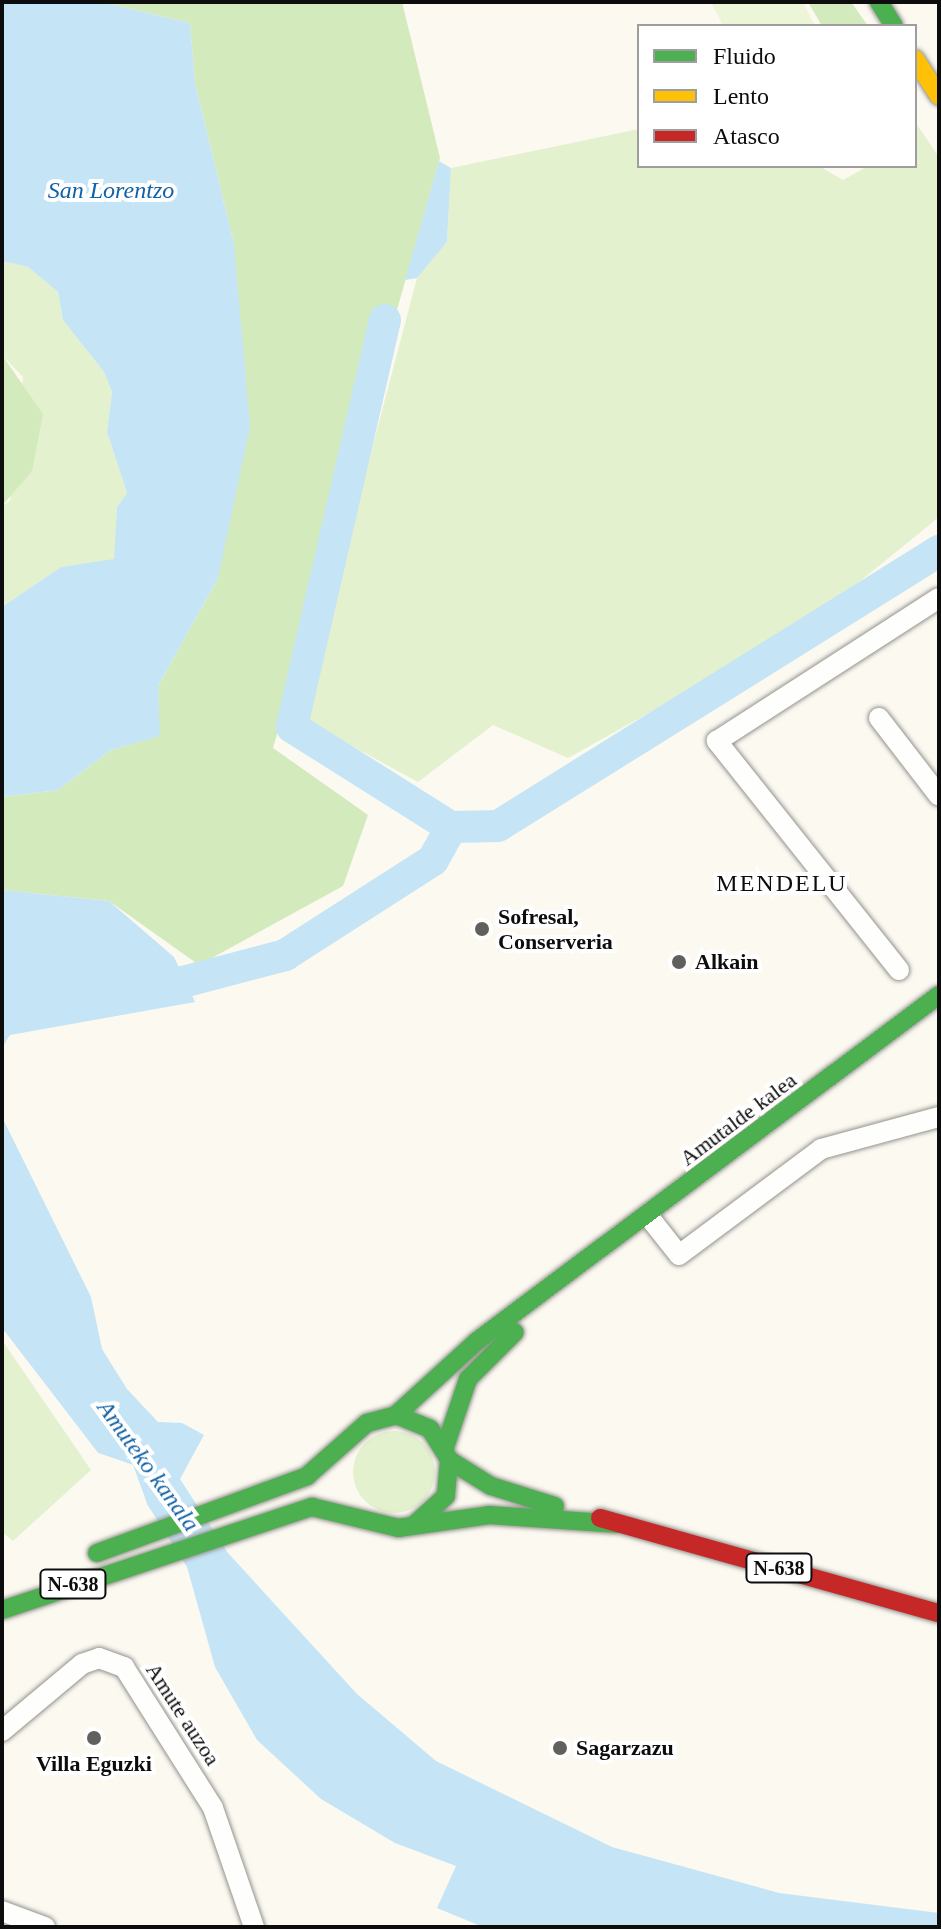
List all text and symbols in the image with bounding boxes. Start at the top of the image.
legend [637,24,917,168]
text: Fluido [713,43,776,69]
text: Lento [713,83,769,109]
text: Atasco [713,123,780,149]
water label: San Lorentzo [48,177,174,205]
district label: MENDELU [716,870,848,898]
place label: Sofresal, Conserveria [498,903,613,954]
marker: Sofresal, Conserveria [473,920,491,938]
place label: Alkain [695,949,759,975]
marker: Alkain [670,953,688,971]
street label: Amutalde kalea [675,1067,801,1171]
water label: Amuteko kanala [91,1395,205,1537]
road number: N-638 [745,1552,813,1584]
road number: N-638 [39,1568,107,1600]
street label: Amute auzoa [140,1658,226,1770]
marker: Villa Eguzki [85,1729,103,1747]
place label: Sagarzazu [576,1735,674,1761]
marker: Sagarzazu [551,1739,569,1757]
place label: Villa Eguzki [36,1751,152,1777]

